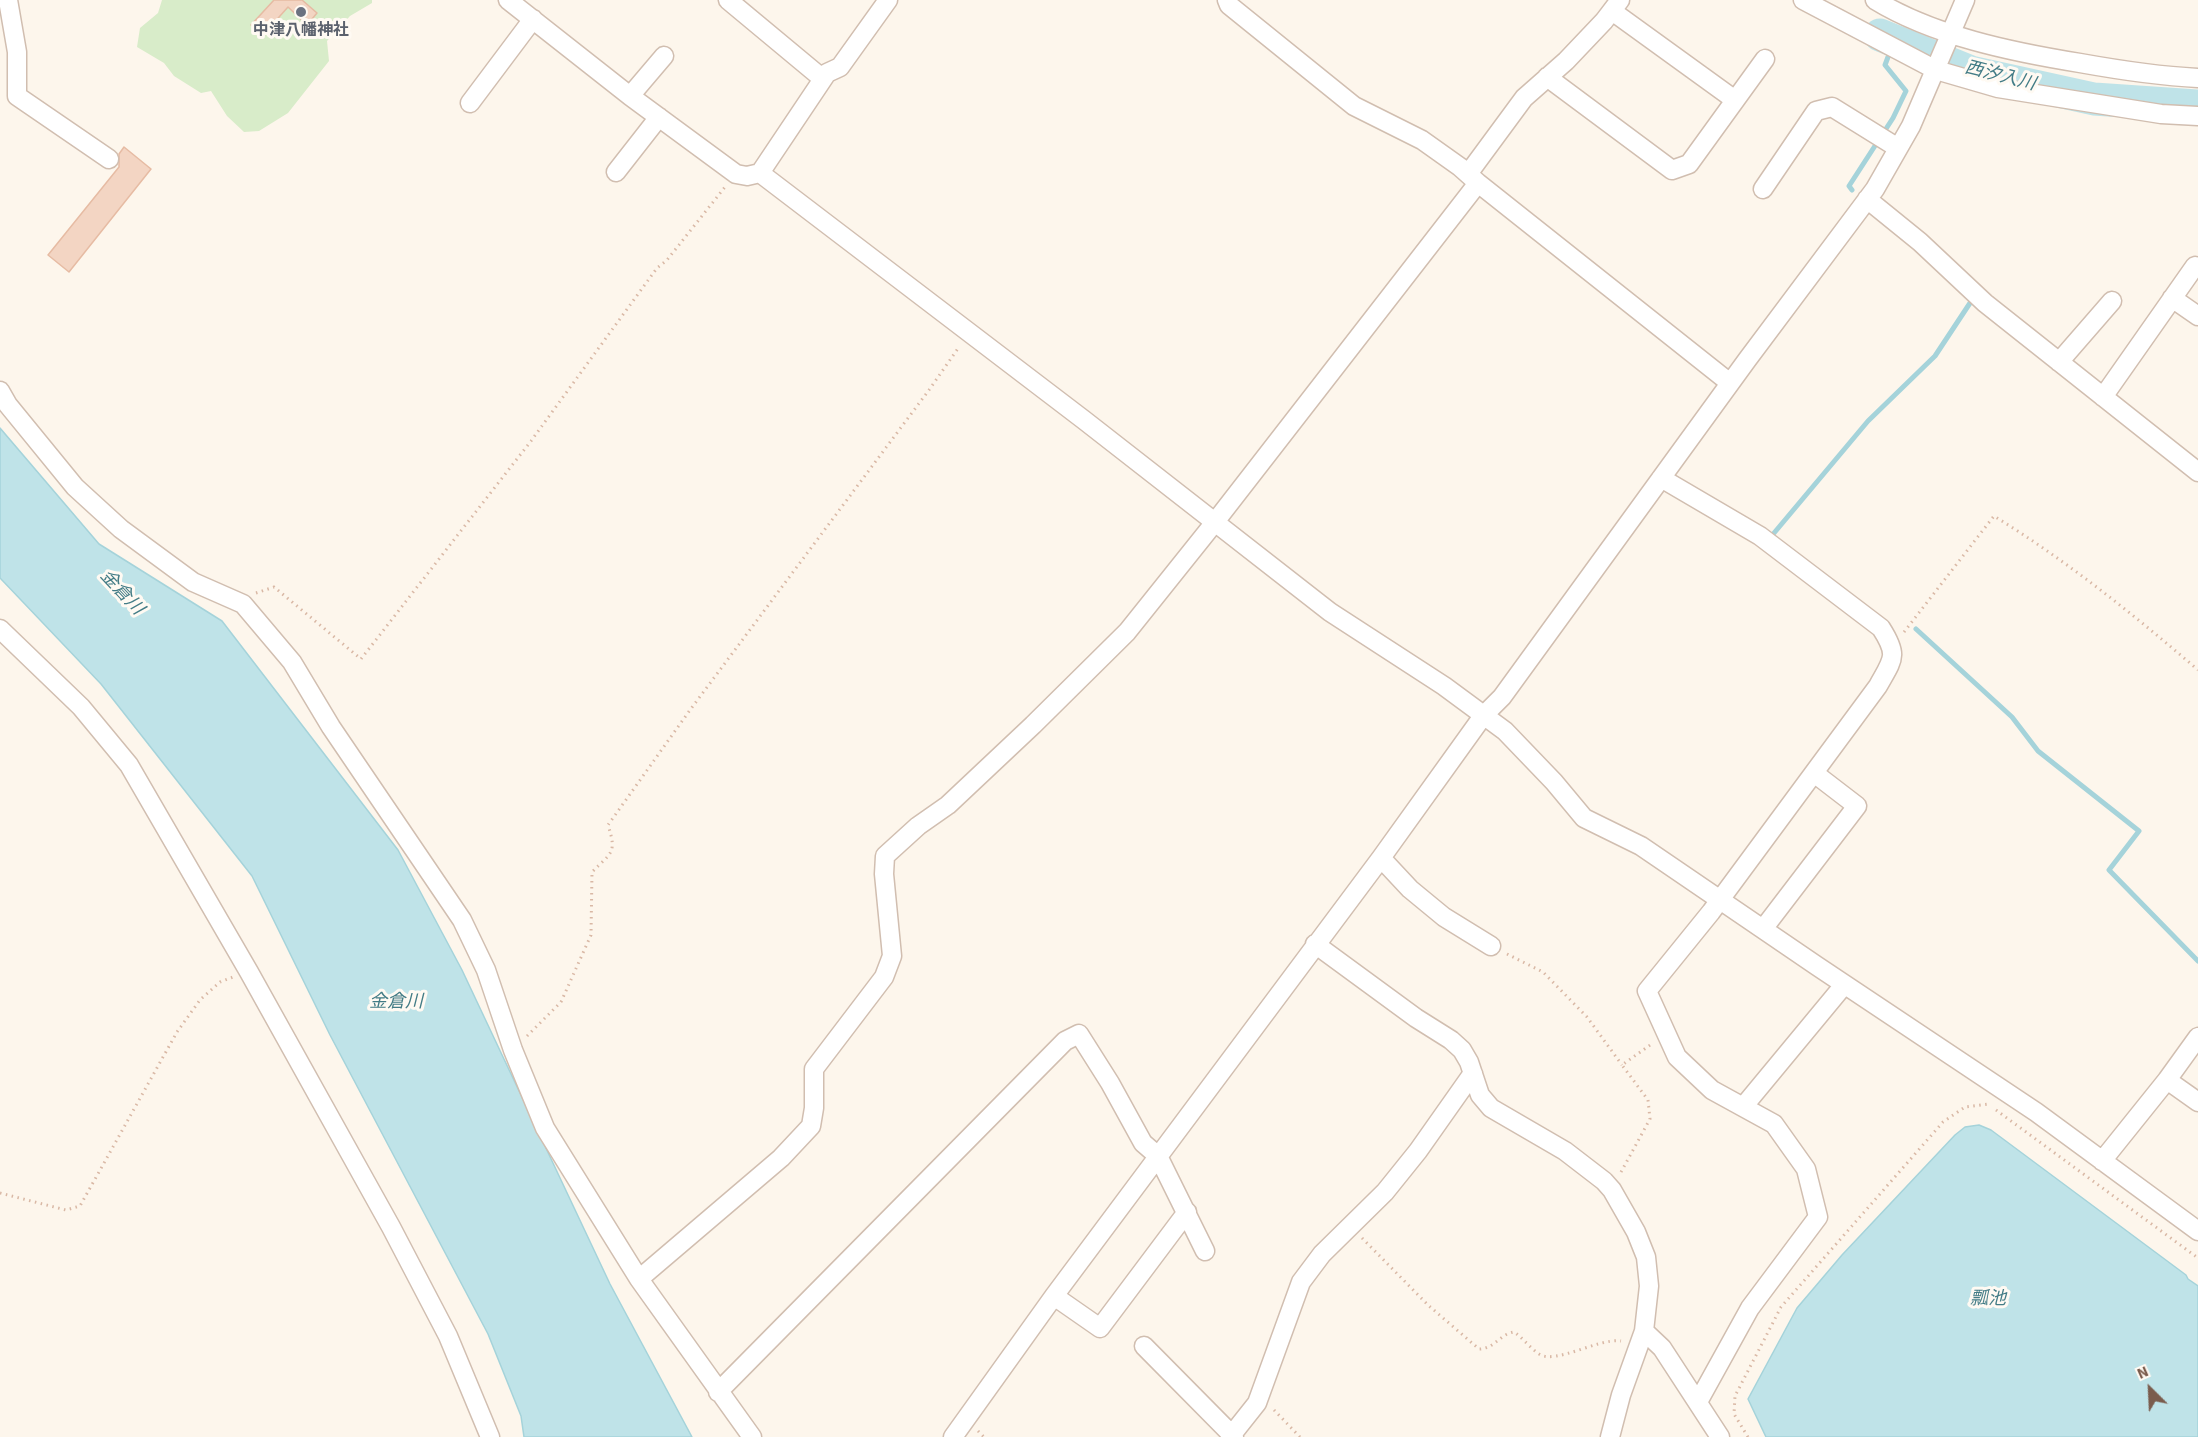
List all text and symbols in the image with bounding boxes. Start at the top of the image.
marker: 中津八幡神社 [294,5,308,19]
place label: 中津八幡神社 [253,21,349,41]
water label: 西汐入川 [1962,58,2038,96]
water label: 金倉川 [95,566,147,620]
water label: 金倉川 [369,992,423,1014]
water label: 瓢池 [1970,1289,2006,1311]
north arrow [2120,1359,2180,1419]
text: N [2133,1360,2152,1385]

